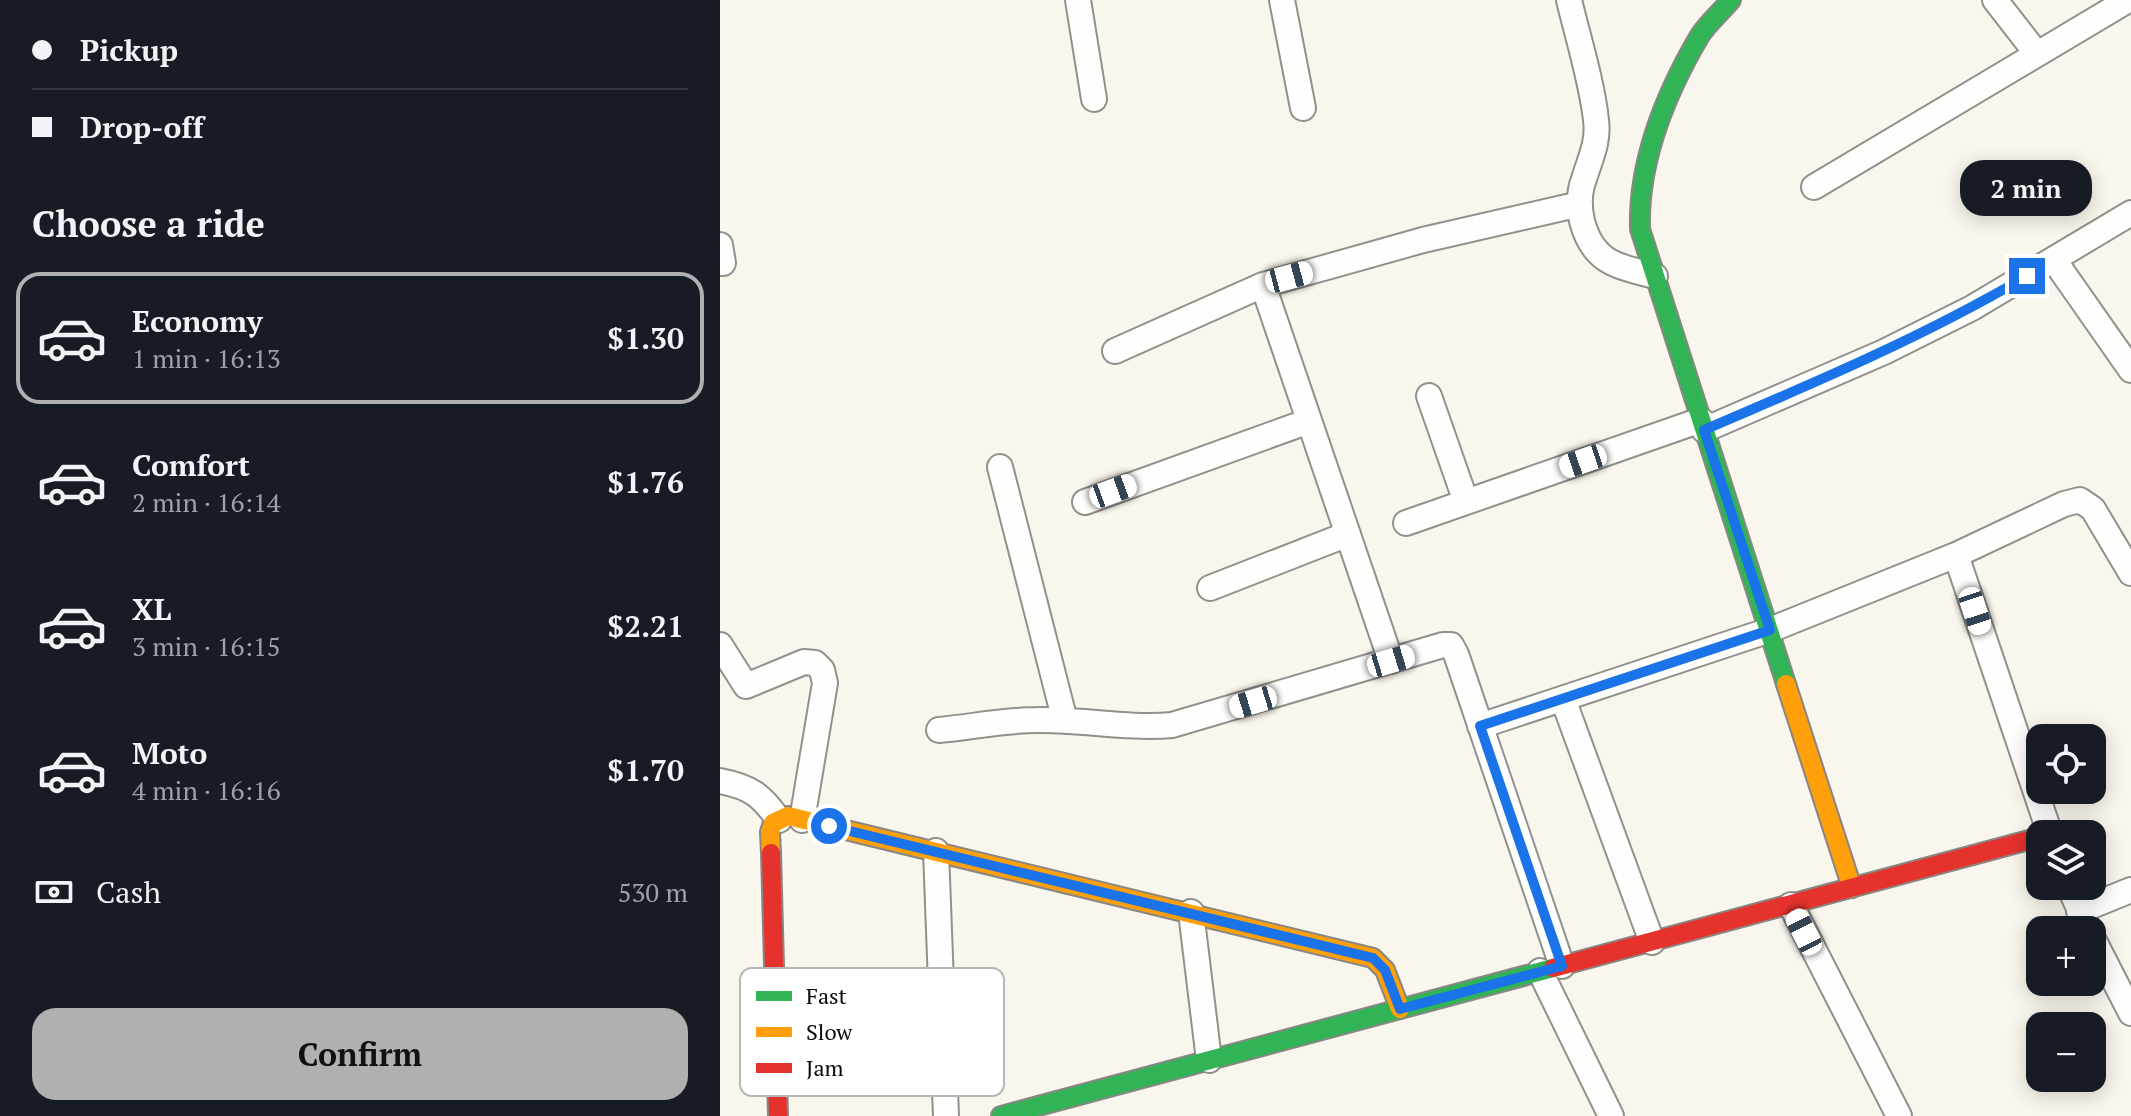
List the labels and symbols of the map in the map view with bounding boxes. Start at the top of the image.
callout: 2 min [1961,160,2093,216]
route end [2009,258,2045,294]
car [1263,259,1315,295]
car [1556,442,1610,480]
car [1086,472,1140,510]
car [1956,584,1994,638]
car [1365,643,1417,679]
car [1227,684,1279,720]
route start [811,808,847,844]
car [1782,905,1826,959]
legend [740,968,1004,1096]
text: Fast [806,981,847,1010]
text: Slow [806,1017,853,1046]
text: Jam [806,1053,844,1082]

